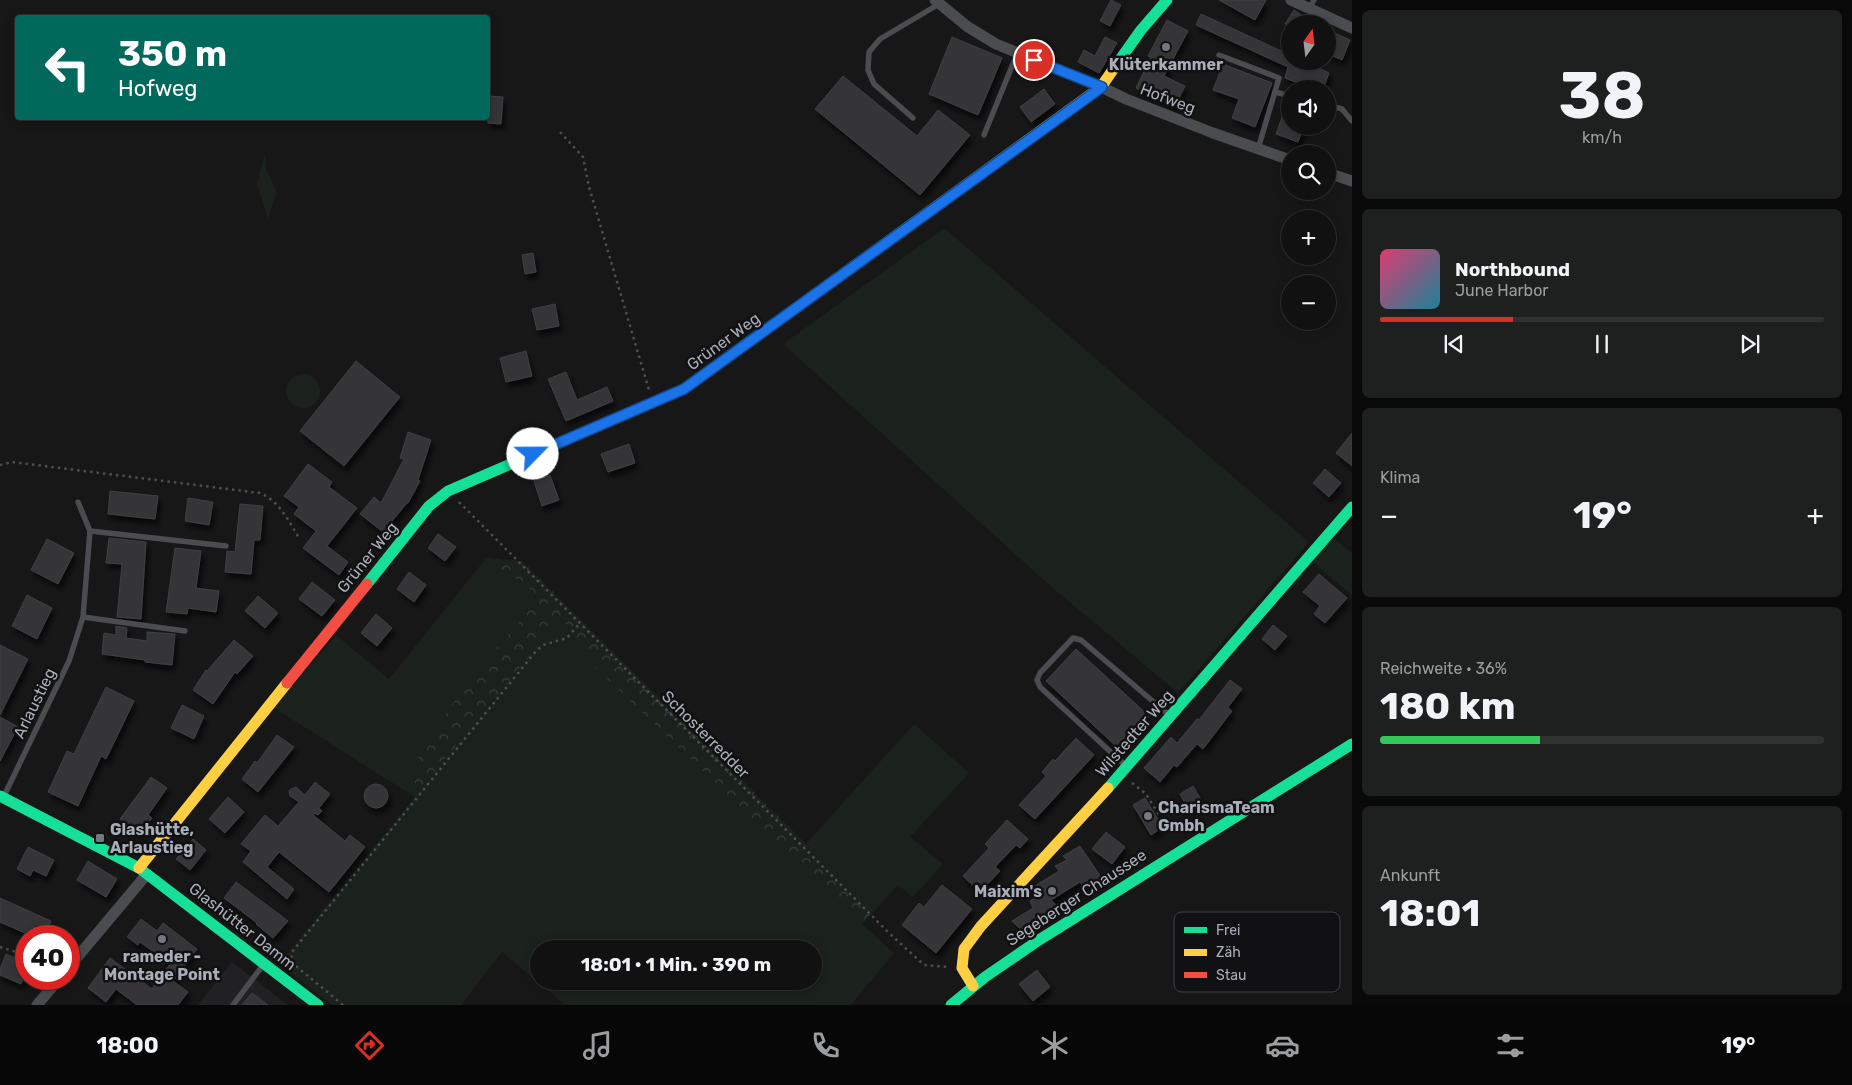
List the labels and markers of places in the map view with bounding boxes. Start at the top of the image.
pin [1013,39,1055,81]
marker: Klüterkammer [1160,41,1172,53]
place label: Klüterkammer [1109,55,1224,74]
place label: CharismaTeam Gmbh [1158,798,1275,835]
marker: CharismaTeam Gmbh [1142,810,1154,822]
place label: Glashütte, Arlaustieg [110,820,194,857]
marker: Glashütte, Arlaustieg [94,832,106,844]
place label: Maixim's [974,882,1042,901]
marker: Maixim's [1046,885,1058,897]
marker: rameder - Montage Point [156,933,168,945]
place label: rameder - Montage Point [104,947,220,984]

